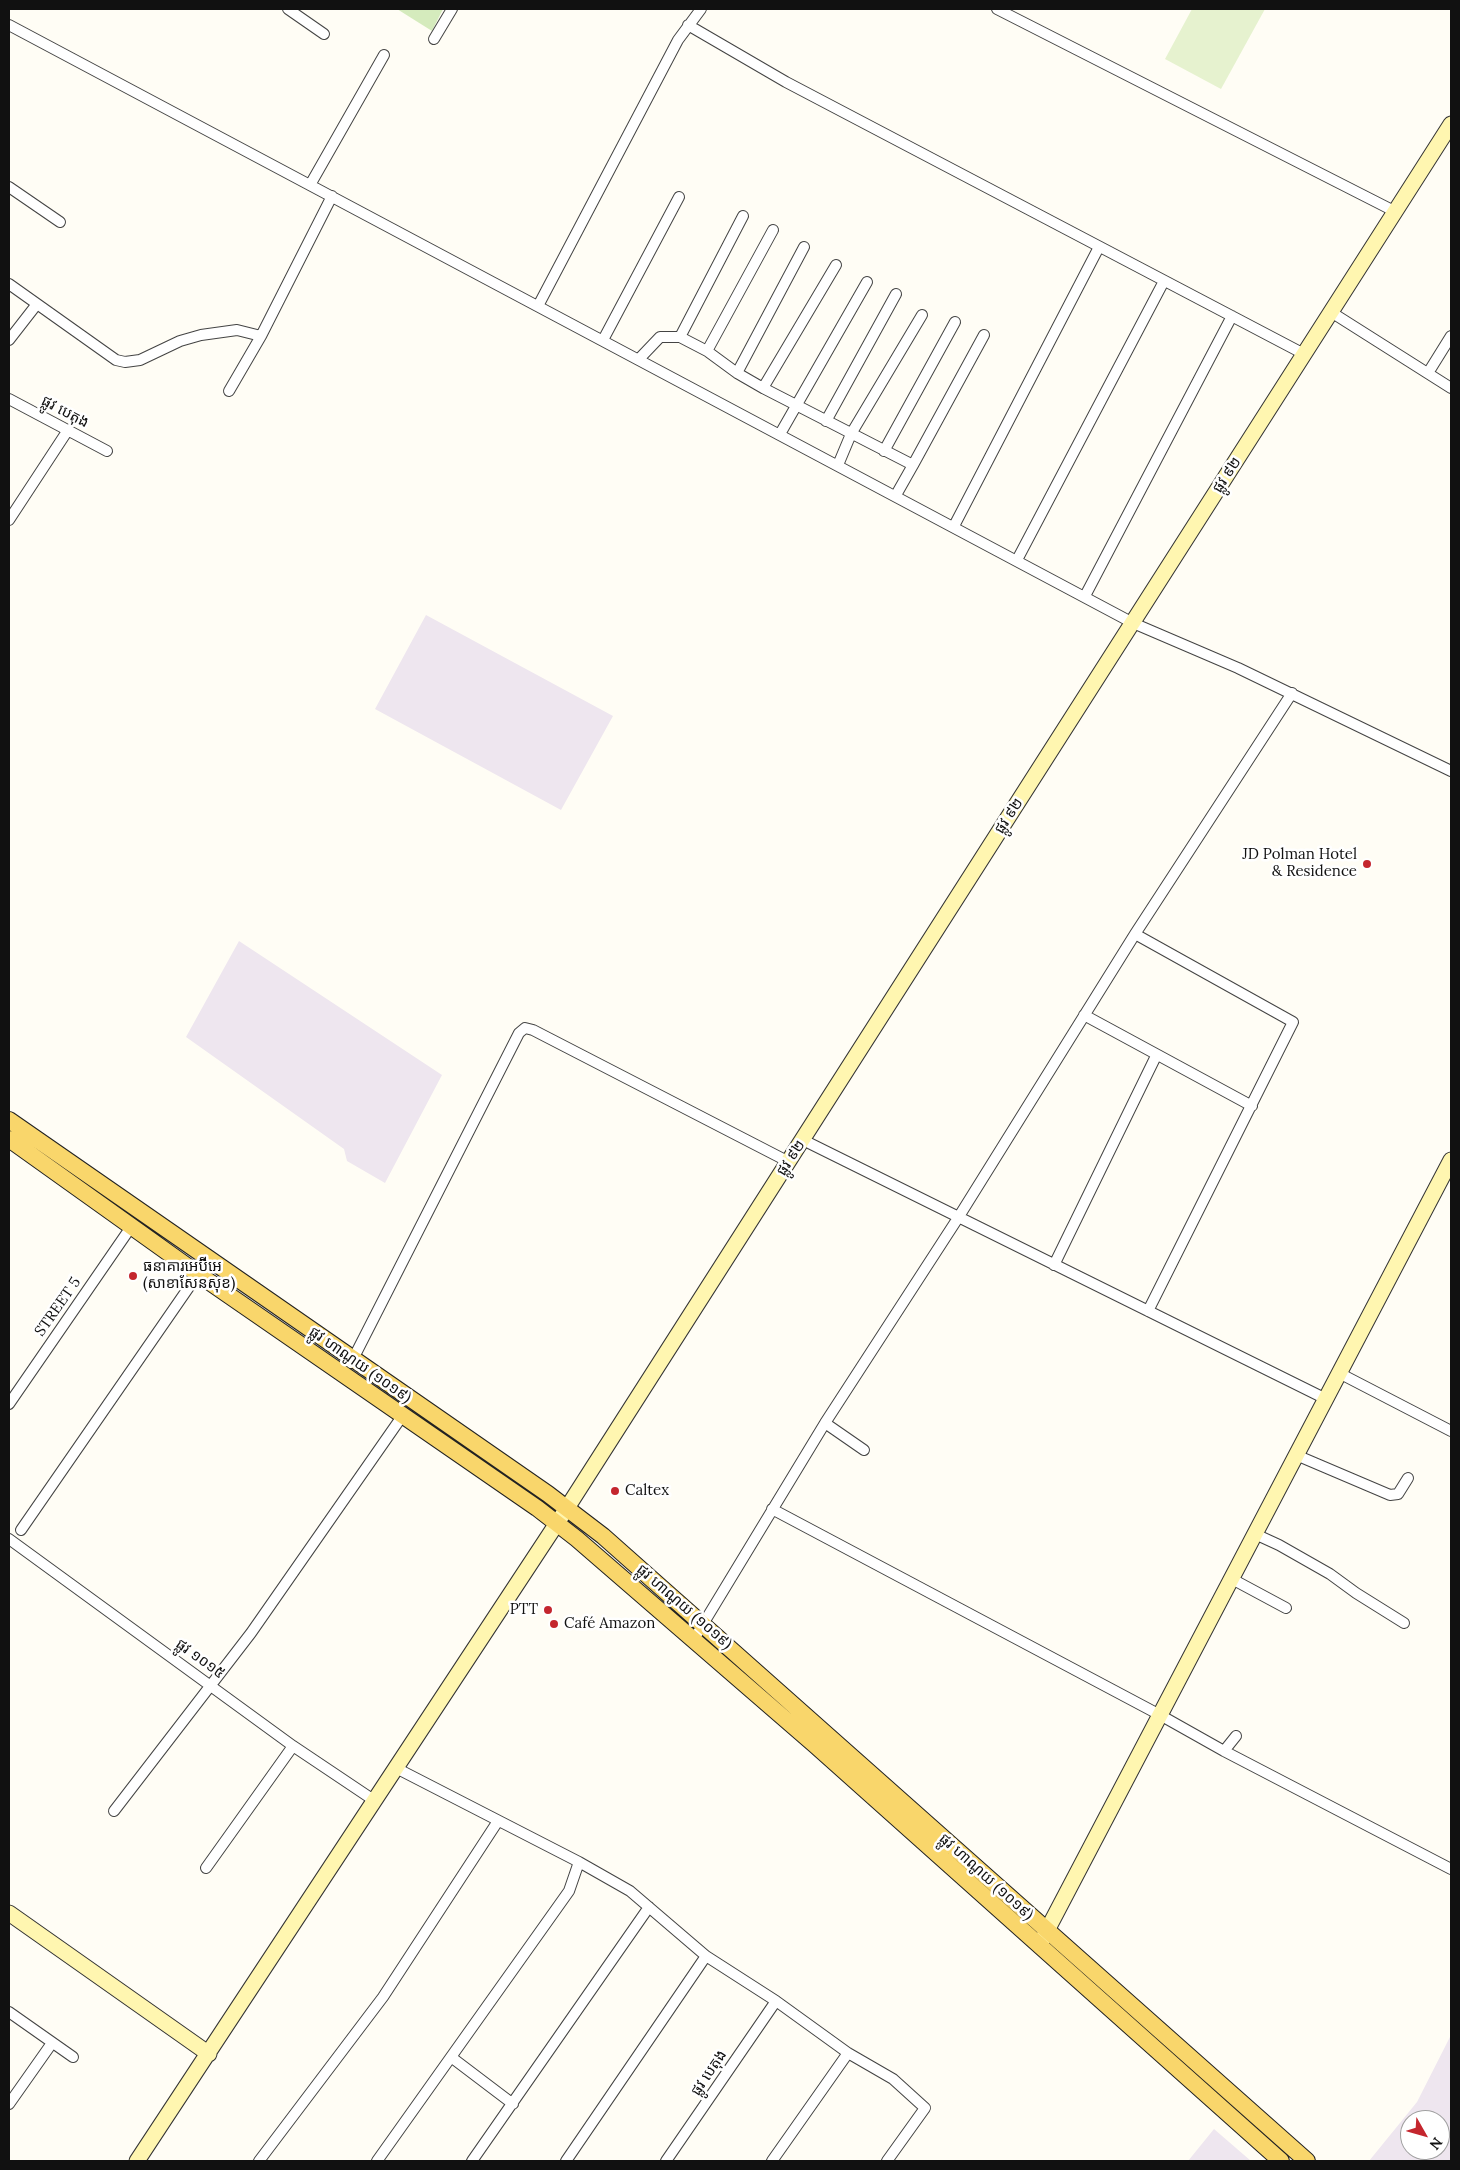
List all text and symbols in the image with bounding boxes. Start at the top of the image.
street label: ផ្លូវ បេតុង [38,392,92,432]
street label: ផ្លូវ ៩២ [1209,454,1245,496]
street label: ផ្លូវ ៩២ [991,795,1027,837]
place label: JD Polman Hotel & Residence [1242,846,1357,881]
marker: JD Polman Hotel & Residence [1361,858,1373,870]
street label: ផ្លូវ ៩២ [773,1137,809,1179]
place label: ធនាគារអេប៊ីអេ (សាខាសែនសុខ) [143,1258,235,1293]
marker: ធនាគារអេប៊ីអេ (សាខាសែនសុខ) [127,1270,139,1282]
street label: STREET 5 [31,1274,85,1340]
street label: ផ្លូវ ហាណូយ (១០១៩) [305,1323,415,1407]
place label: Caltex [625,1482,669,1500]
marker: Caltex [609,1485,621,1497]
street label: ផ្លូវ ហាណូយ (១០១៩) [633,1561,735,1653]
place label: PTT [510,1601,538,1619]
marker: PTT [542,1604,554,1616]
place label: Café Amazon [564,1615,655,1633]
marker: Café Amazon [548,1618,560,1630]
street label: ផ្លូវ ១០១៥ [172,1635,228,1683]
street label: ផ្លូវ ហាណូយ (១០១៩) [935,1830,1037,1924]
street label: ផ្លូវ បេតុង [687,2047,731,2099]
north arrow [1400,2110,1450,2160]
text: N [1426,2134,1446,2153]

